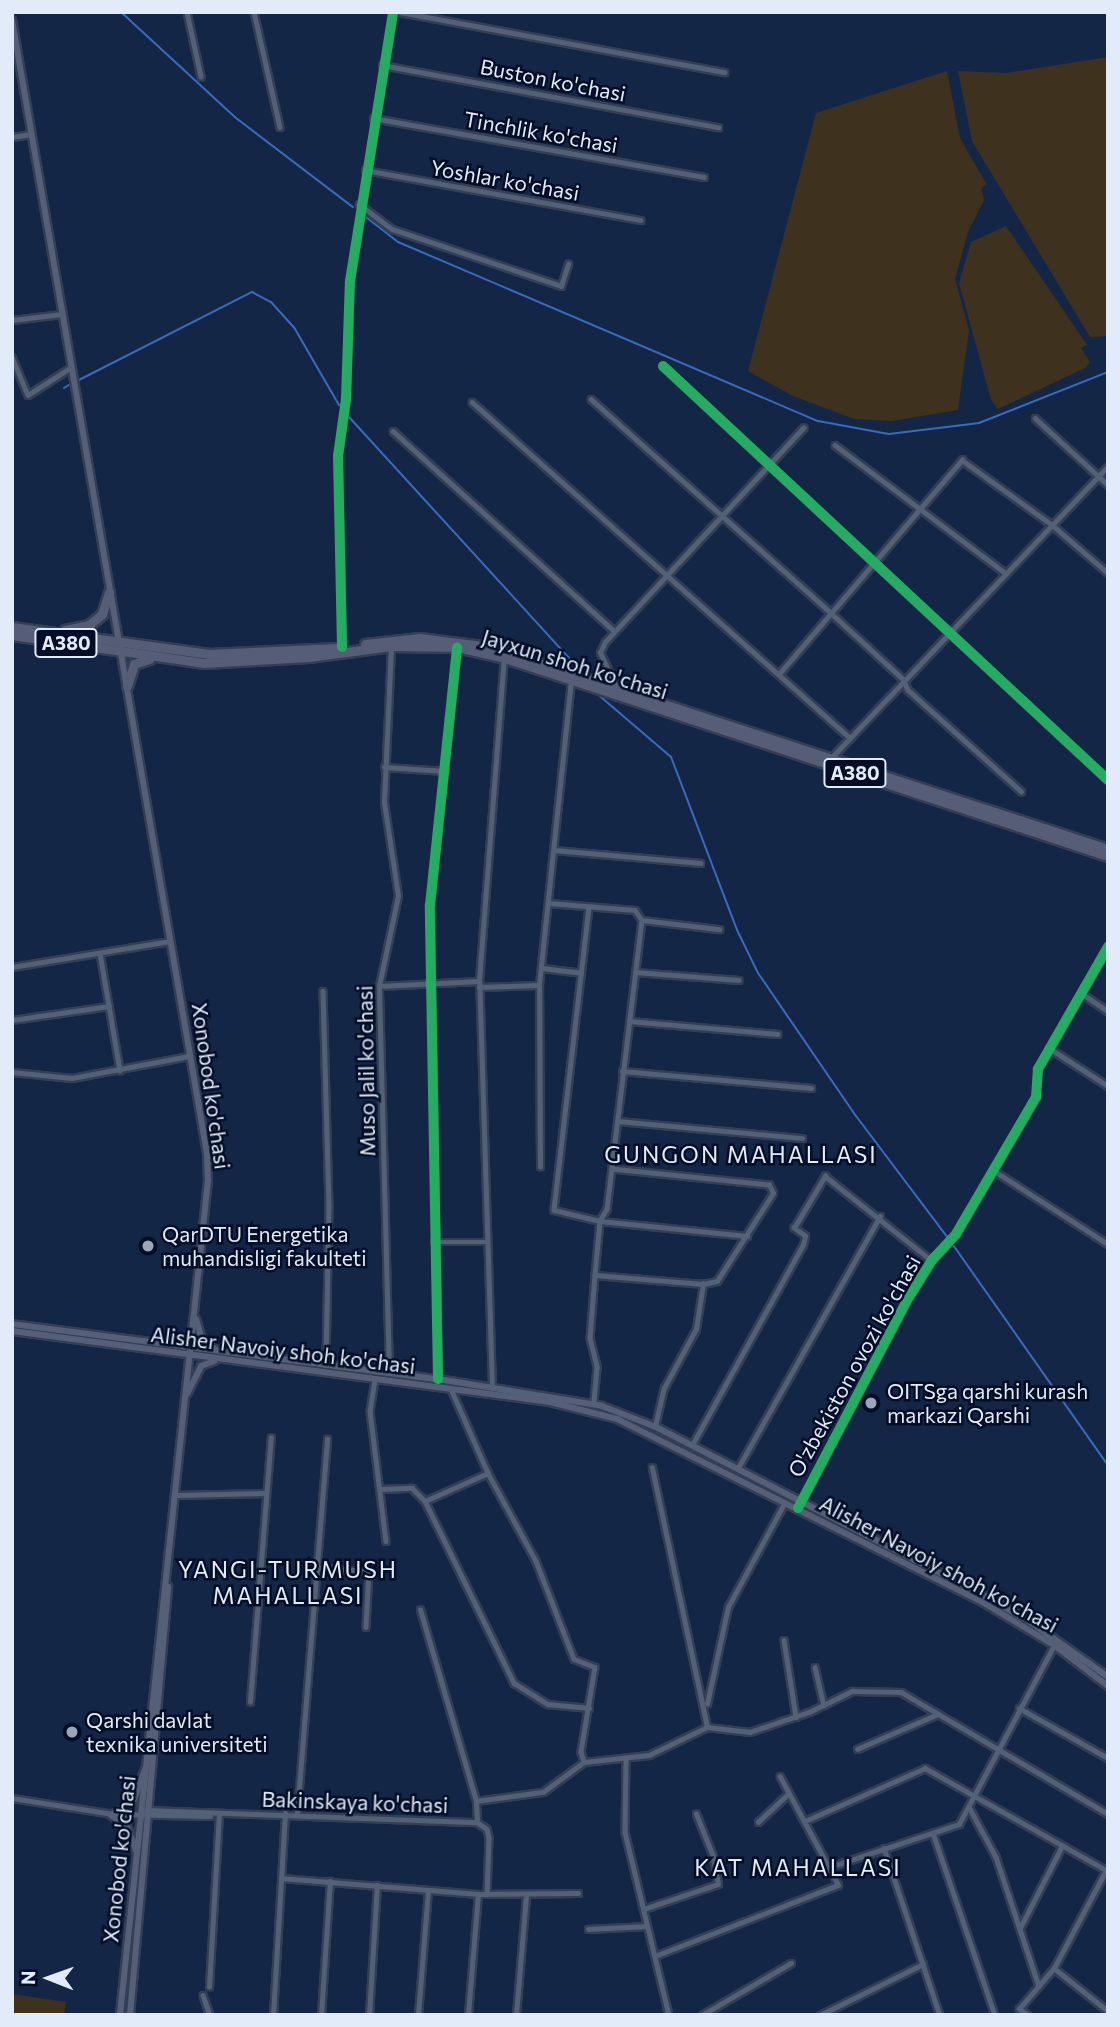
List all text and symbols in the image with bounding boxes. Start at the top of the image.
street label: Buston ko'chasi [478,54,628,106]
street label: Tinchlik ko'chasi [462,106,620,158]
street label: Yoshlar ko'chasi [429,155,581,205]
street label: Jayxun shoh ko'chasi [479,624,671,704]
road number: A380 [33,628,99,658]
road number: A380 [822,758,888,788]
street label: Muso Jalil ko'chasi [352,985,380,1157]
street label: Xonobod ko'chasi [187,1001,235,1171]
district label: GUNGON MAHALLASI [606,1140,876,1168]
place label: QarDTU Energetika muhandisligi fakulteti [162,1221,367,1271]
marker: QarDTU Energetika muhandisligi fakulteti [140,1238,156,1254]
street label: O'zbekiston ovozi ko'chasi [782,1251,926,1481]
street label: Alisher Navoiy shoh ko'chasi [149,1321,417,1379]
place label: OITSga qarshi kurash markazi Qarshi [887,1378,1088,1428]
marker: OITSga qarshi kurash markazi Qarshi [861,1393,881,1413]
street label: Alisher Navoiy shoh ko'chasi [815,1490,1063,1638]
district label: YANGI-TURMUSH MAHALLASI [180,1555,396,1609]
place label: Qarshi davlat texnika universiteti [86,1707,268,1757]
marker: Qarshi davlat texnika universiteti [64,1724,80,1740]
street label: Xonobod ko'chasi [98,1774,140,1944]
street label: Bakinskaya ko'chasi [261,1786,449,1818]
district label: KAT MAHALLASI [696,1853,900,1881]
north arrow [14,1943,84,2013]
text: N [16,1970,39,1985]

